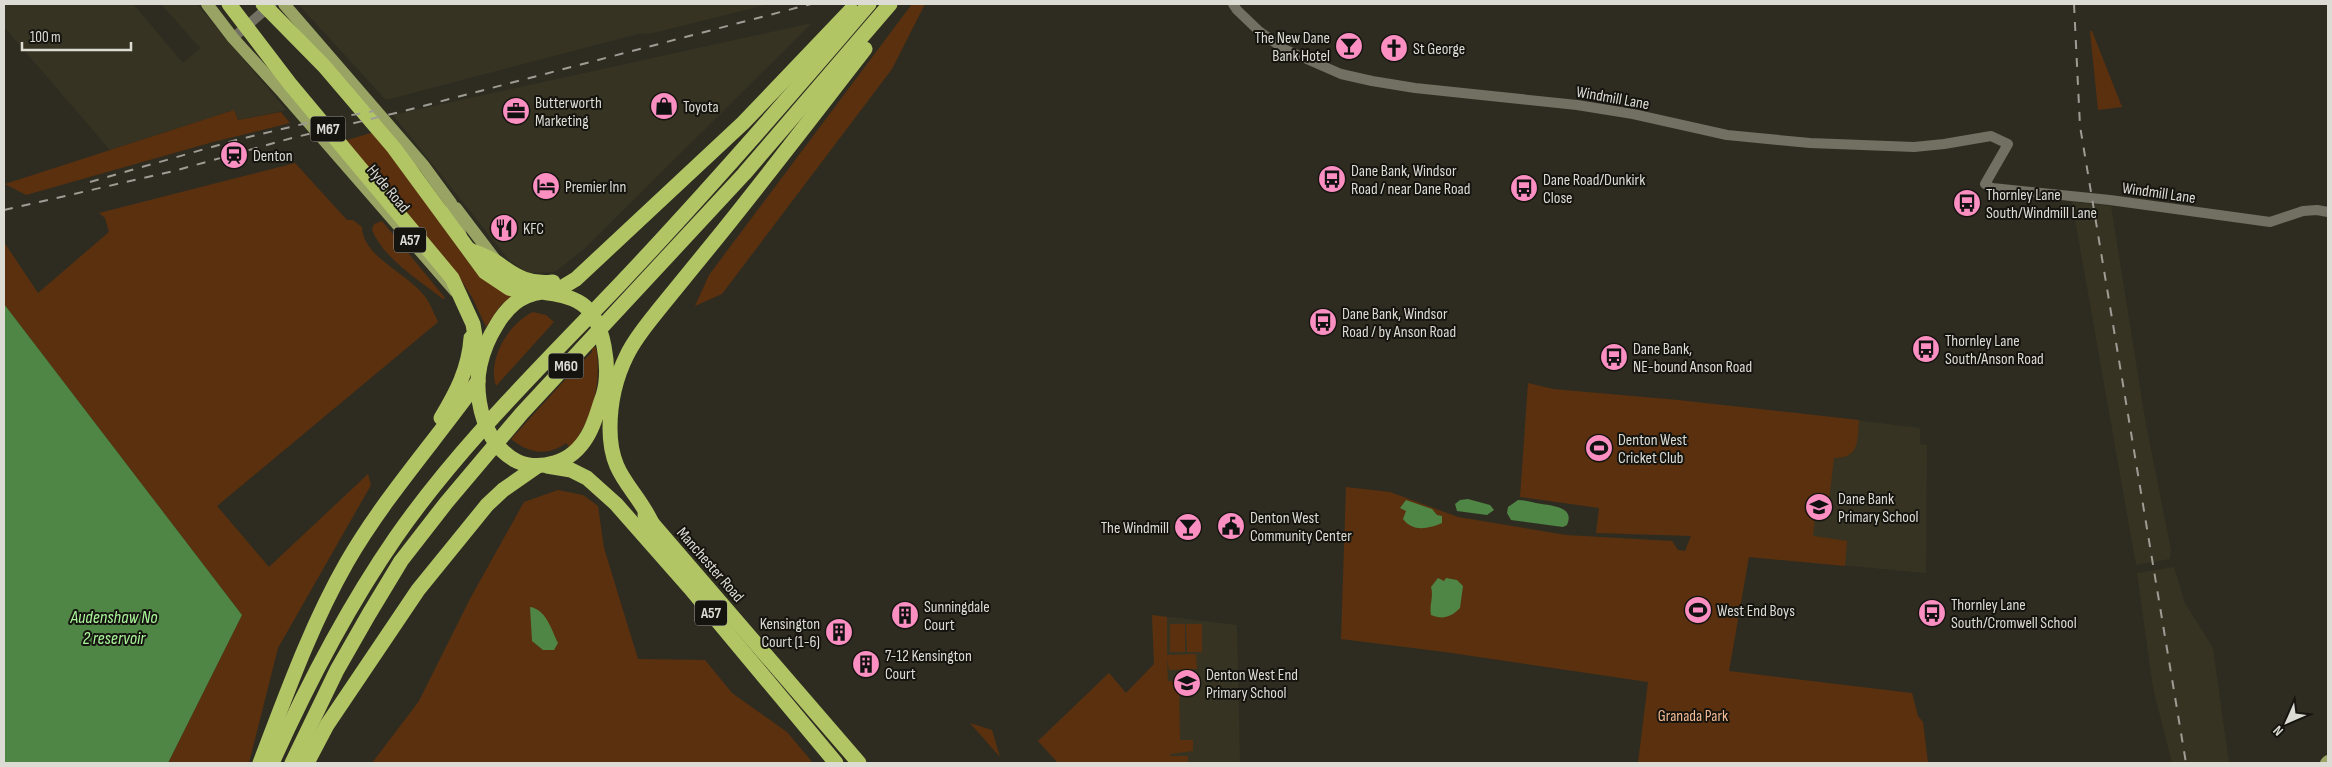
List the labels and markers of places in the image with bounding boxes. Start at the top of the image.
place label: The New Dane Bank Hotel [1255,29,1330,66]
bar icon: The New Dane Bank Hotel [1334,31,1364,61]
church icon: St George [1379,33,1409,63]
place label: St George [1413,40,1465,59]
shop icon: Toyota [649,91,679,121]
place label: Butterworth Marketing [535,94,602,131]
office icon: Butterworth Marketing [501,96,531,126]
place label: Toyota [683,98,719,117]
station icon: Denton [219,140,249,170]
place label: Denton [253,147,293,166]
place label: Dane Bank, Windsor Road / near Dane Road [1351,162,1470,199]
bus stop icon: Dane Bank, Windsor Road / near Dane Road [1317,164,1347,194]
hotel icon: Premier Inn [531,171,561,201]
place label: Dane Road/Dunkirk Close [1543,171,1645,208]
bus stop icon: Dane Road/Dunkirk Close [1509,173,1539,203]
place label: Premier Inn [565,178,626,197]
place label: Thornley Lane South/Windmill Lane [1986,186,2097,223]
bus stop icon: Thornley Lane South/Windmill Lane [1952,188,1982,218]
restaurant icon: KFC [489,213,519,243]
place label: KFC [523,220,544,239]
place label: Dane Bank, Windsor Road / by Anson Road [1342,305,1456,342]
bus stop icon: Dane Bank, Windsor Road / by Anson Road [1308,307,1338,337]
place label: Thornley Lane South/Anson Road [1945,332,2044,369]
bus stop icon: Thornley Lane South/Anson Road [1911,334,1941,364]
place label: Dane Bank, NE-bound Anson Road [1633,340,1752,377]
bus stop icon: Dane Bank, NE-bound Anson Road [1599,342,1629,372]
place label: Denton West Cricket Club [1618,431,1687,468]
sports icon: Denton West Cricket Club [1584,433,1614,463]
place label: Dane Bank Primary School [1838,490,1919,527]
school or university icon: Dane Bank Primary School [1804,492,1834,522]
place label: Denton West Community Center [1250,509,1352,546]
public building icon: Denton West Community Center [1216,511,1246,541]
bar icon: The Windmill [1173,512,1203,542]
place label: The Windmill [1101,519,1169,538]
sports icon: West End Boys [1683,595,1713,625]
place label: Thornley Lane South/Cromwell School [1951,596,2077,633]
place label: Sunningdale Court [924,598,990,635]
bus stop icon: Thornley Lane South/Cromwell School [1917,598,1947,628]
building icon: Sunningdale Court [890,600,920,630]
place label: West End Boys [1717,602,1795,621]
place label: Kensington Court (1-6) [760,615,820,652]
building icon: Kensington Court (1-6) [824,617,854,647]
place label: 7-12 Kensington Court [885,647,972,684]
building icon: 7-12 Kensington Court [851,649,881,679]
place label: Denton West End Primary School [1206,666,1298,703]
school or university icon: Denton West End Primary School [1172,668,1202,698]

